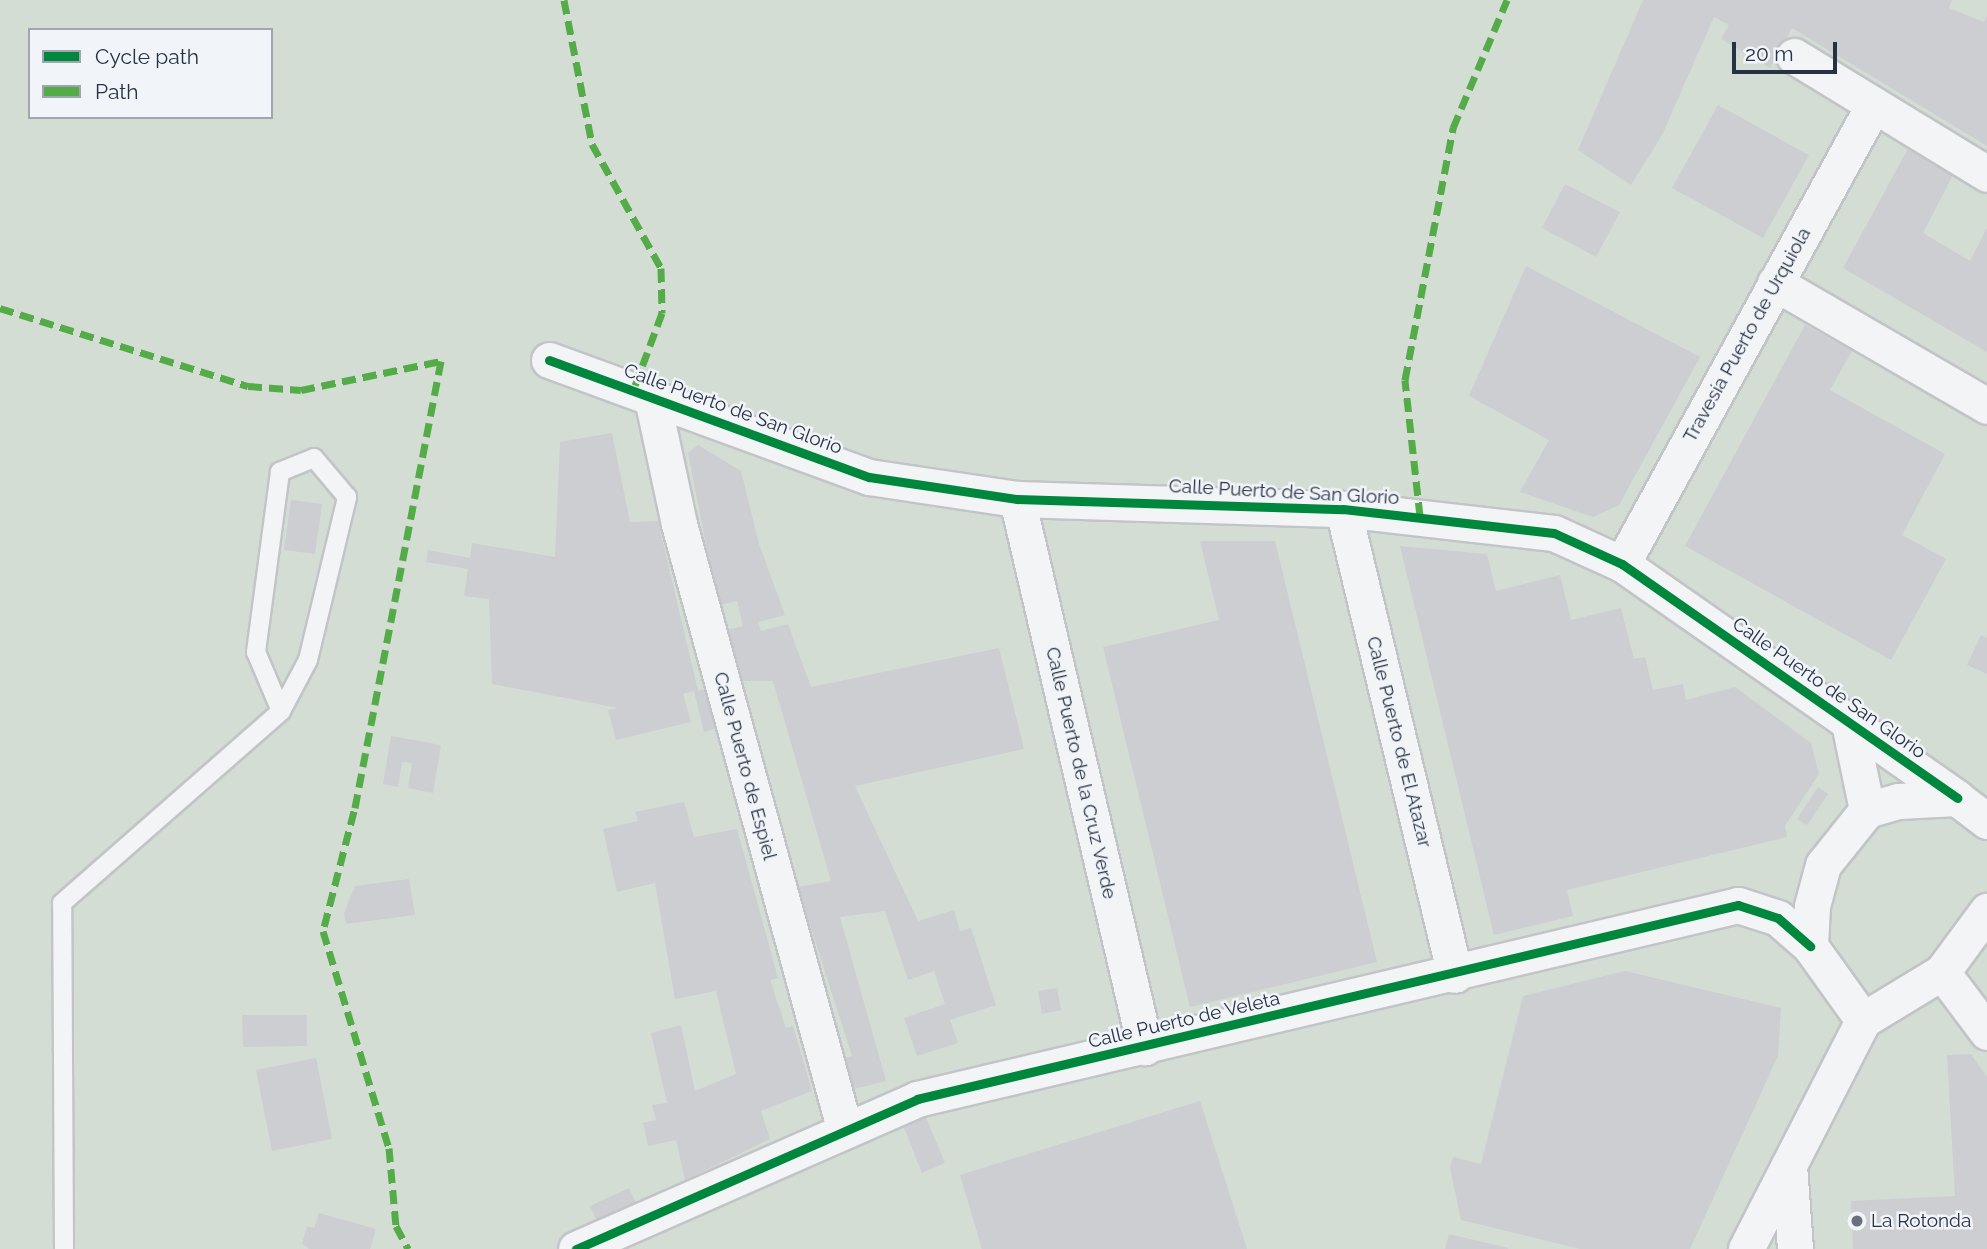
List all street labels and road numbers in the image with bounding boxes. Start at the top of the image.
street label: Travesía Puerto de Urquiola [1678,224,1816,446]
street label: Calle Puerto de San Glorio [621,359,845,459]
street label: Calle Puerto de San Glorio [1168,475,1400,509]
street label: Calle Puerto de San Glorio [1728,612,1930,764]
street label: Calle Puerto de El Atazar [1362,634,1436,850]
street label: Calle Puerto de la Cruz Verde [1041,644,1121,902]
street label: Calle Puerto de Espiel [709,669,781,863]
street label: Calle Puerto de Veleta [1086,987,1282,1053]

